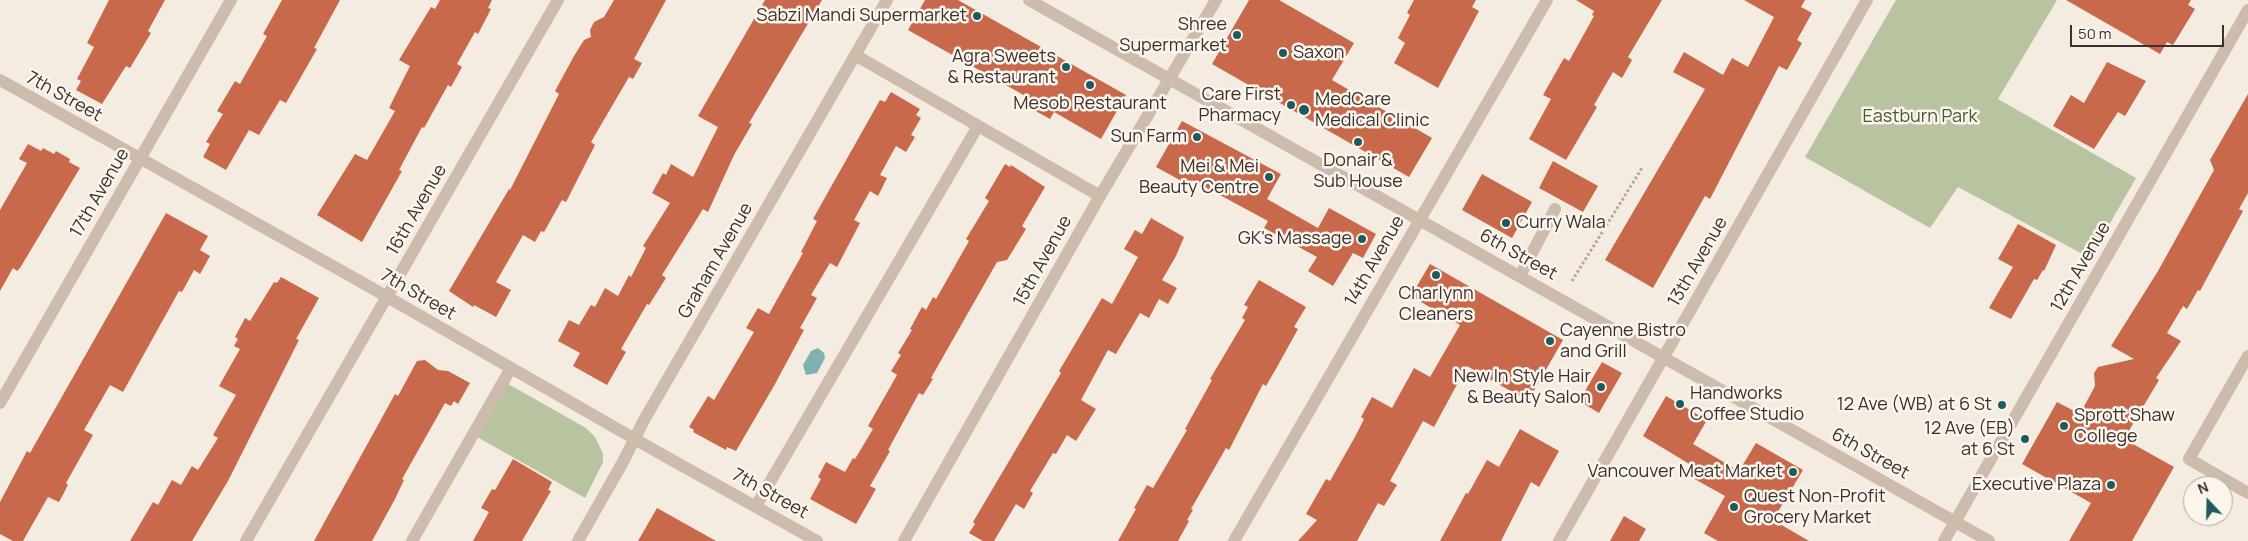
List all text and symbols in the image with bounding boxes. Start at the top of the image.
place label: Sabzi Mandi Supermarket [756,5,967,27]
marker: Sabzi Mandi Supermarket [971,10,983,22]
place label: Shree Supermarket [1119,14,1227,56]
scale bar [2073,15,2227,47]
text: 50 m [2078,23,2112,44]
marker: Shree Supermarket [1231,29,1243,41]
place label: Saxon [1293,42,1345,64]
place label: Agra Sweets & Restaurant [947,46,1056,88]
marker: Saxon [1277,47,1289,59]
marker: Agra Sweets & Restaurant [1060,61,1072,73]
street label: 7th Street [22,67,106,127]
marker: Mesob Restaurant [1084,79,1096,91]
place label: Care First Pharmacy [1199,84,1281,126]
place label: MedCare Medical Clinic [1315,89,1429,132]
place label: Mesob Restaurant [1013,93,1167,115]
marker: Care First Pharmacy [1285,99,1297,111]
marker: MedCare Medical Clinic [1297,103,1311,117]
park label: Eastburn Park [1863,106,1977,128]
place label: Sun Farm [1110,126,1187,148]
marker: Sun Farm [1191,131,1203,143]
marker: Donair & Sub House [1352,136,1364,148]
street label: 17th Avenue [66,145,134,241]
place label: Donair & Sub House [1313,150,1403,192]
place label: Mei & Mei Beauty Centre [1139,156,1259,198]
street label: 16th Avenue [382,161,452,259]
marker: Mei & Mei Beauty Centre [1263,171,1275,183]
street label: Graham Avenue [674,199,758,323]
street label: 15th Avenue [1009,212,1077,310]
street label: 14th Avenue [1340,212,1410,310]
place label: Curry Wala [1516,212,1606,234]
street label: 13th Avenue [1664,213,1732,311]
marker: Curry Wala [1500,217,1512,229]
street label: 12th Avenue [2047,218,2115,316]
street label: 6th Street [1475,225,1561,285]
place label: GK's Massage [1238,228,1352,250]
marker: GK's Massage [1356,233,1368,245]
street label: 7th Street [376,265,460,325]
marker: Charlynn Cleaners [1430,269,1442,281]
place label: Charlynn Cleaners [1398,283,1474,326]
place label: Cayenne Bistro and Grill [1560,320,1686,362]
marker: Cayenne Bistro and Grill [1544,335,1556,347]
place label: New In Style Hair & Beauty Salon [1454,366,1591,408]
marker: New In Style Hair & Beauty Salon [1595,381,1607,393]
place label: Handworks Coffee Studio [1690,383,1804,426]
place label: 12 Ave (WB) at 6 St [1837,394,1992,416]
marker: Handworks Coffee Studio [1674,398,1686,410]
marker: 12 Ave (WB) at 6 St [1996,399,2008,411]
place label: Sprott Shaw College [2074,405,2175,448]
place label: 12 Ave (EB) at 6 St [1924,418,2015,460]
marker: Sprott Shaw College [2058,420,2070,432]
street label: 6th Street [1827,424,1913,484]
marker: 12 Ave (EB) at 6 St [2019,433,2031,445]
place label: Vancouver Meat Market [1588,461,1783,483]
street label: 7th Street [728,464,812,524]
marker: Vancouver Meat Market [1787,466,1799,478]
place label: Executive Plaza [1972,474,2101,496]
north arrow [2183,476,2233,526]
text: N [2195,477,2211,498]
marker: Executive Plaza [2105,479,2117,491]
place label: Quest Non-Profit Grocery Market [1744,486,1886,528]
marker: Quest Non-Profit Grocery Market [1728,501,1740,513]

